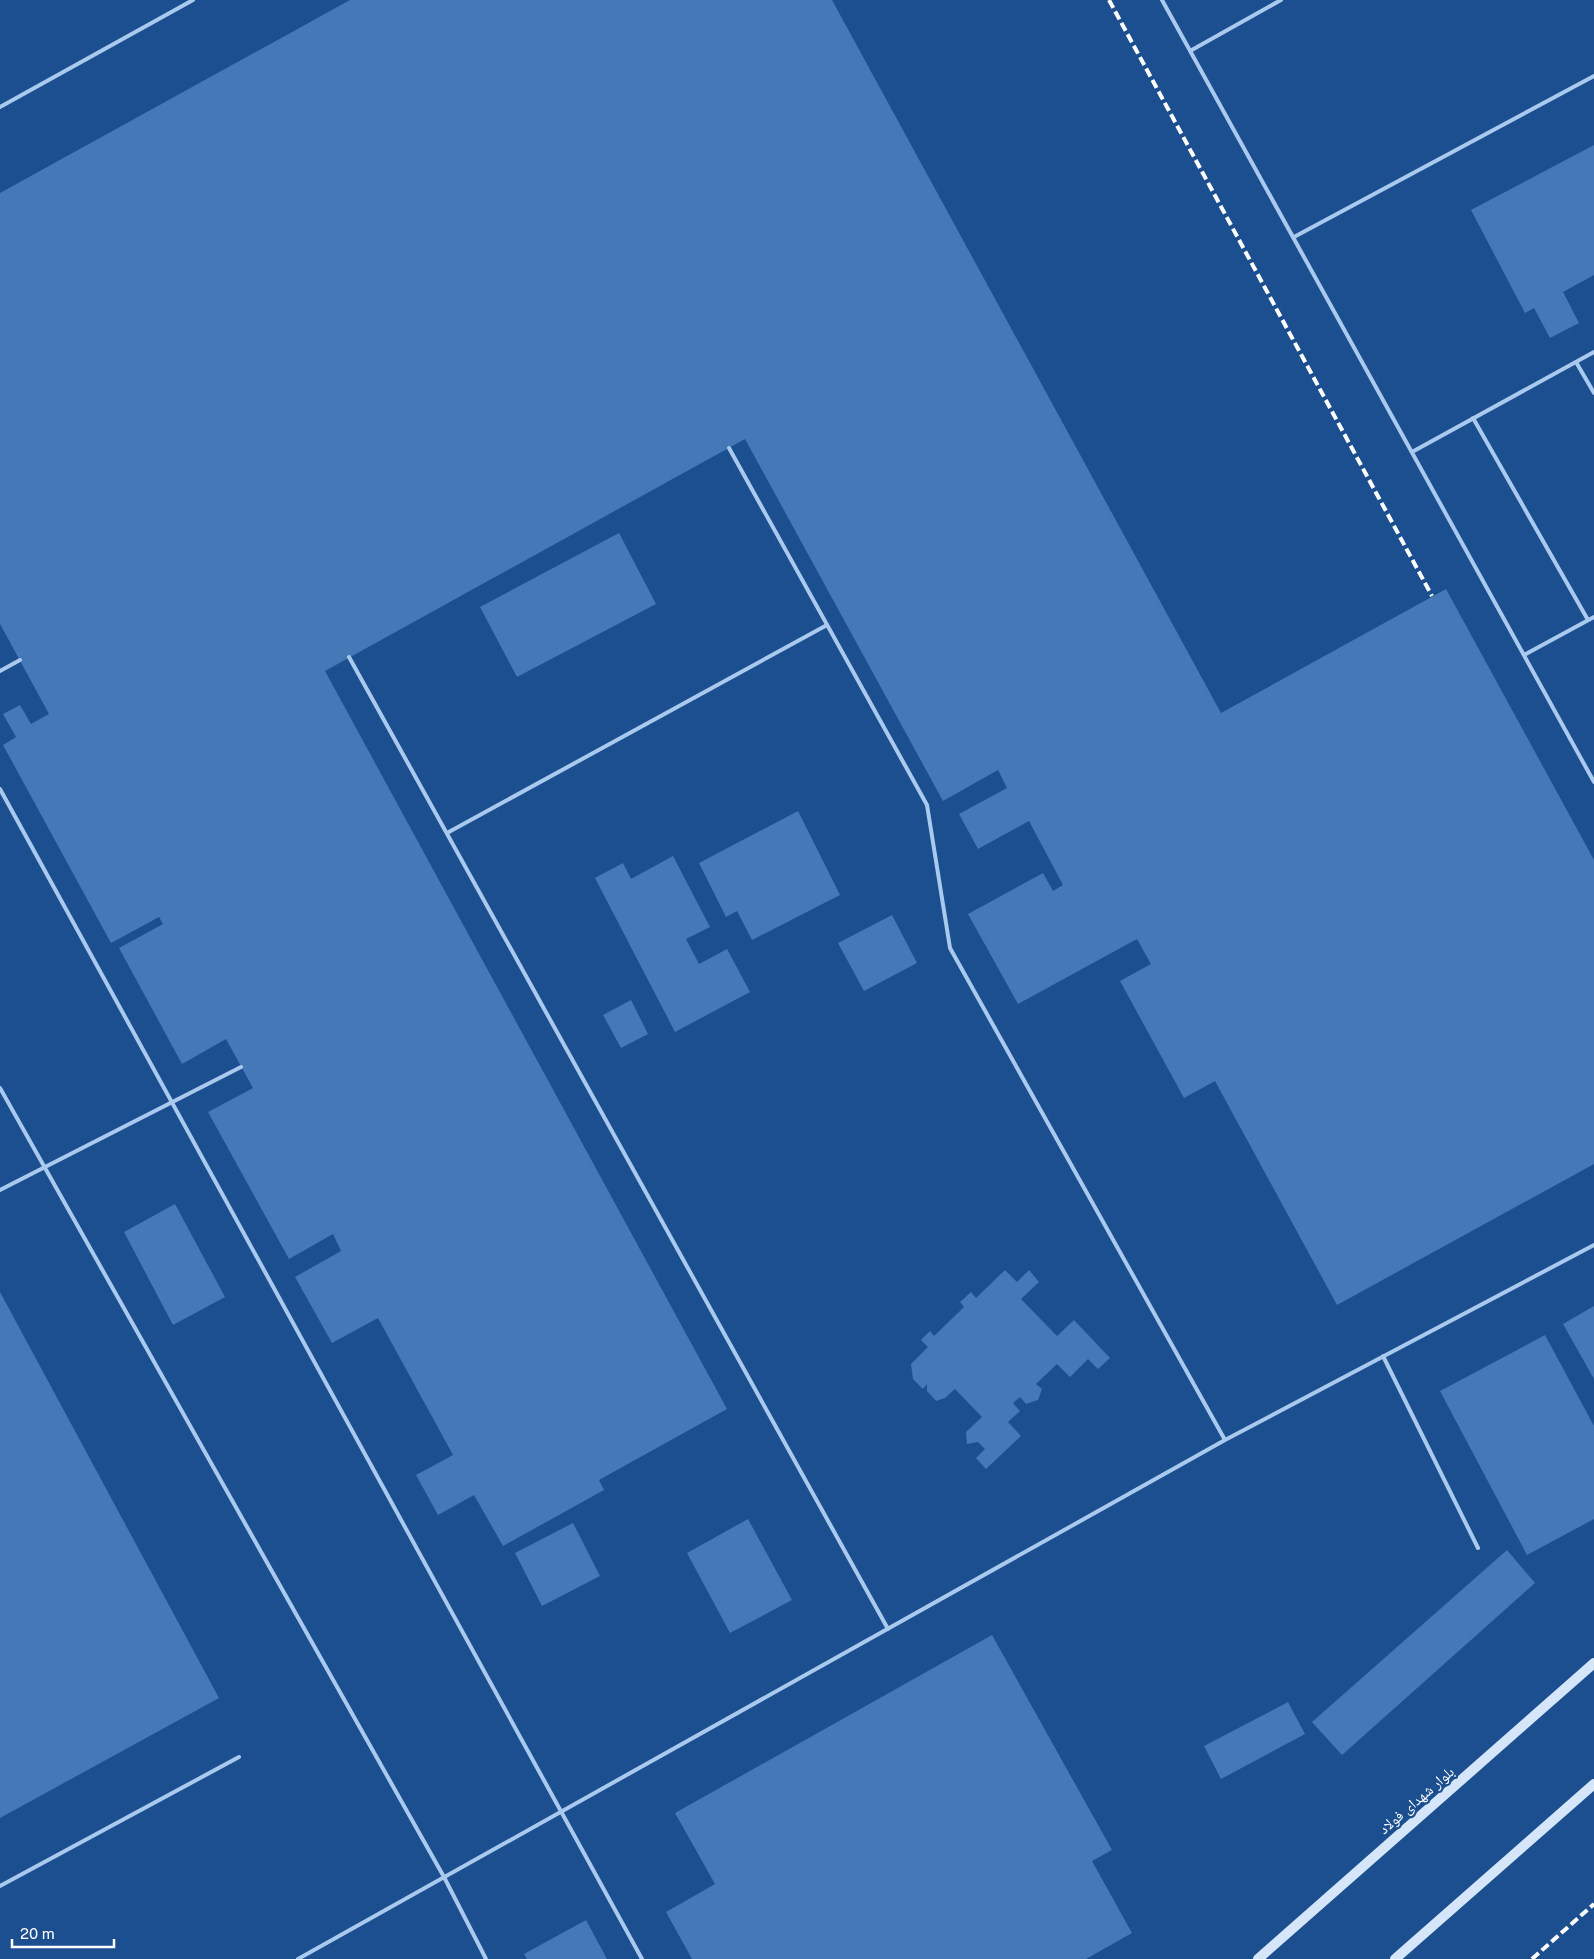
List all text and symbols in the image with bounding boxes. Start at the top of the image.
street label: بلوار شهدای فولاد [1375,1763,1458,1839]
scale bar [12,1916,115,1948]
text: 20 m [20,1925,55,1942]

